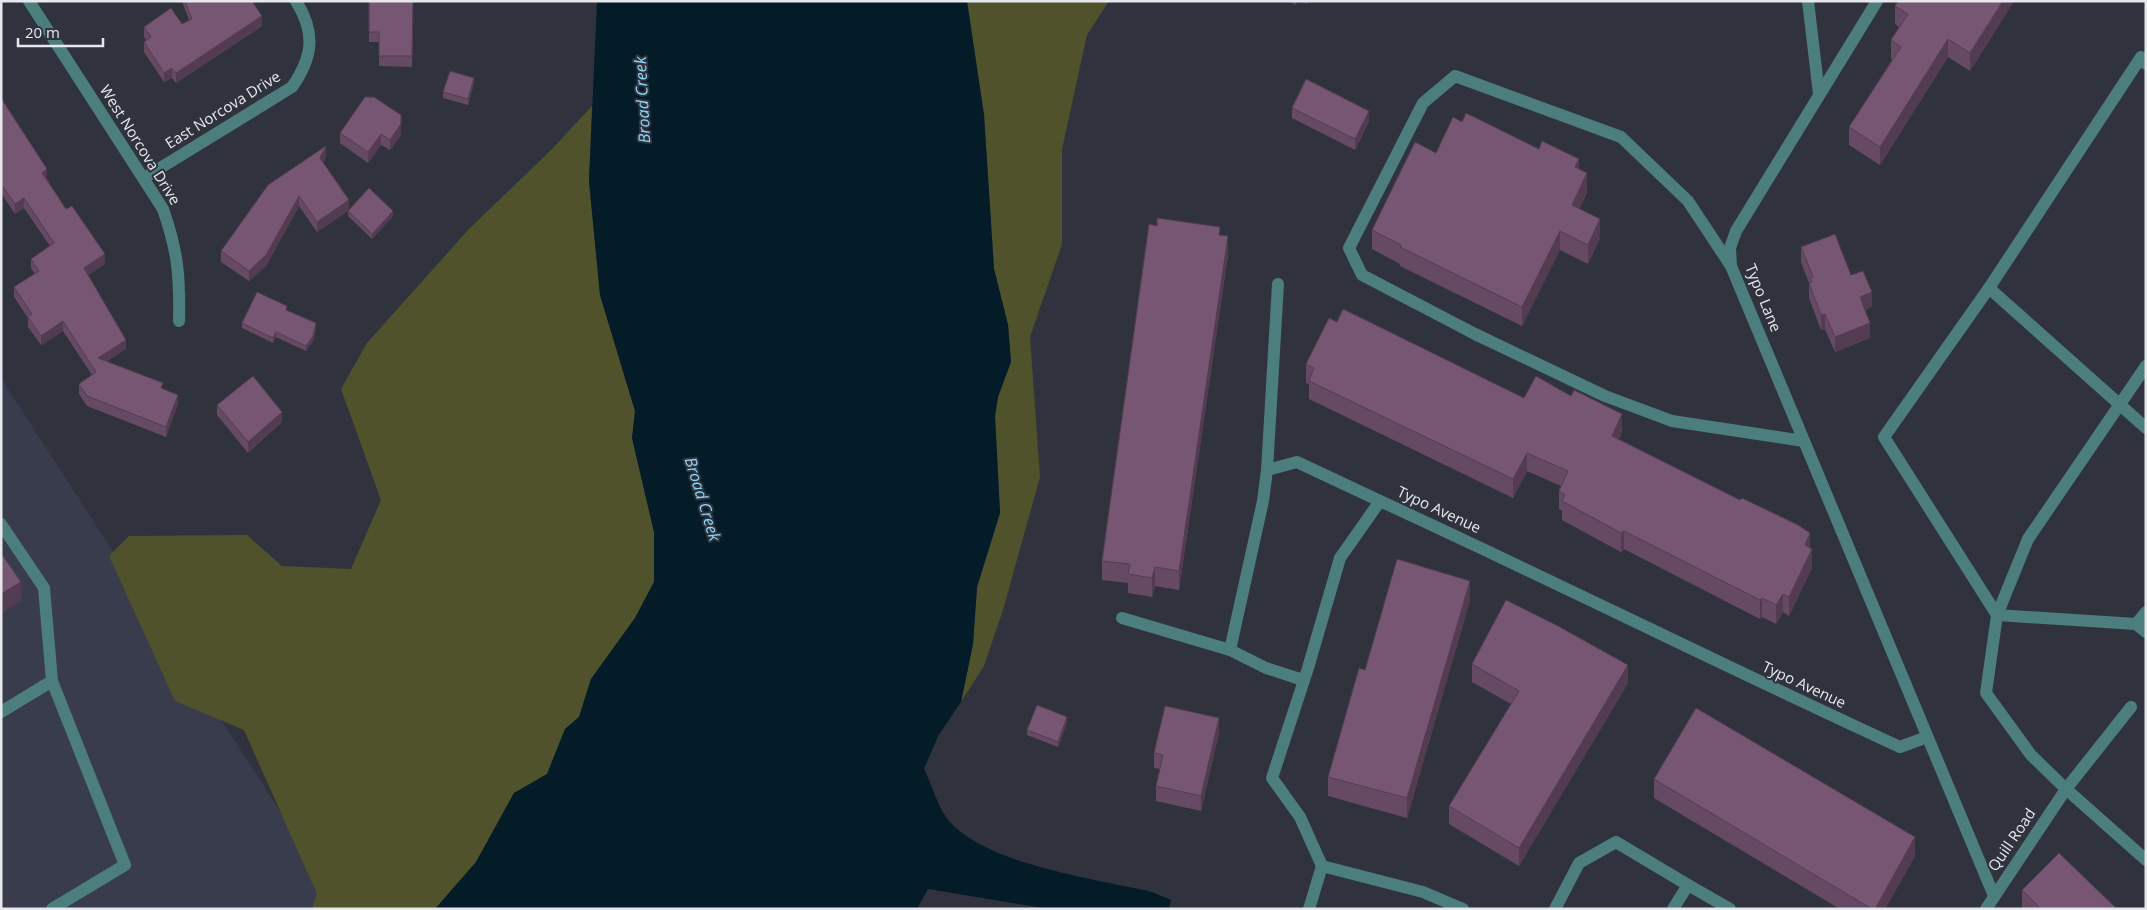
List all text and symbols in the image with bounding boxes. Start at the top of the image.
scale bar [18,15,102,47]
text: 20 m [25,22,60,42]
water label: Broad Creek [629,55,655,144]
street label: East Norcova Drive [161,66,284,153]
street label: West Norcova Drive [96,81,186,208]
street label: Typo Lane [1741,261,1787,335]
water label: Broad Creek [680,454,727,545]
street label: Typo Avenue [1394,481,1484,537]
street label: Typo Avenue [1759,656,1849,712]
street label: Quill Road [1983,804,2040,875]

